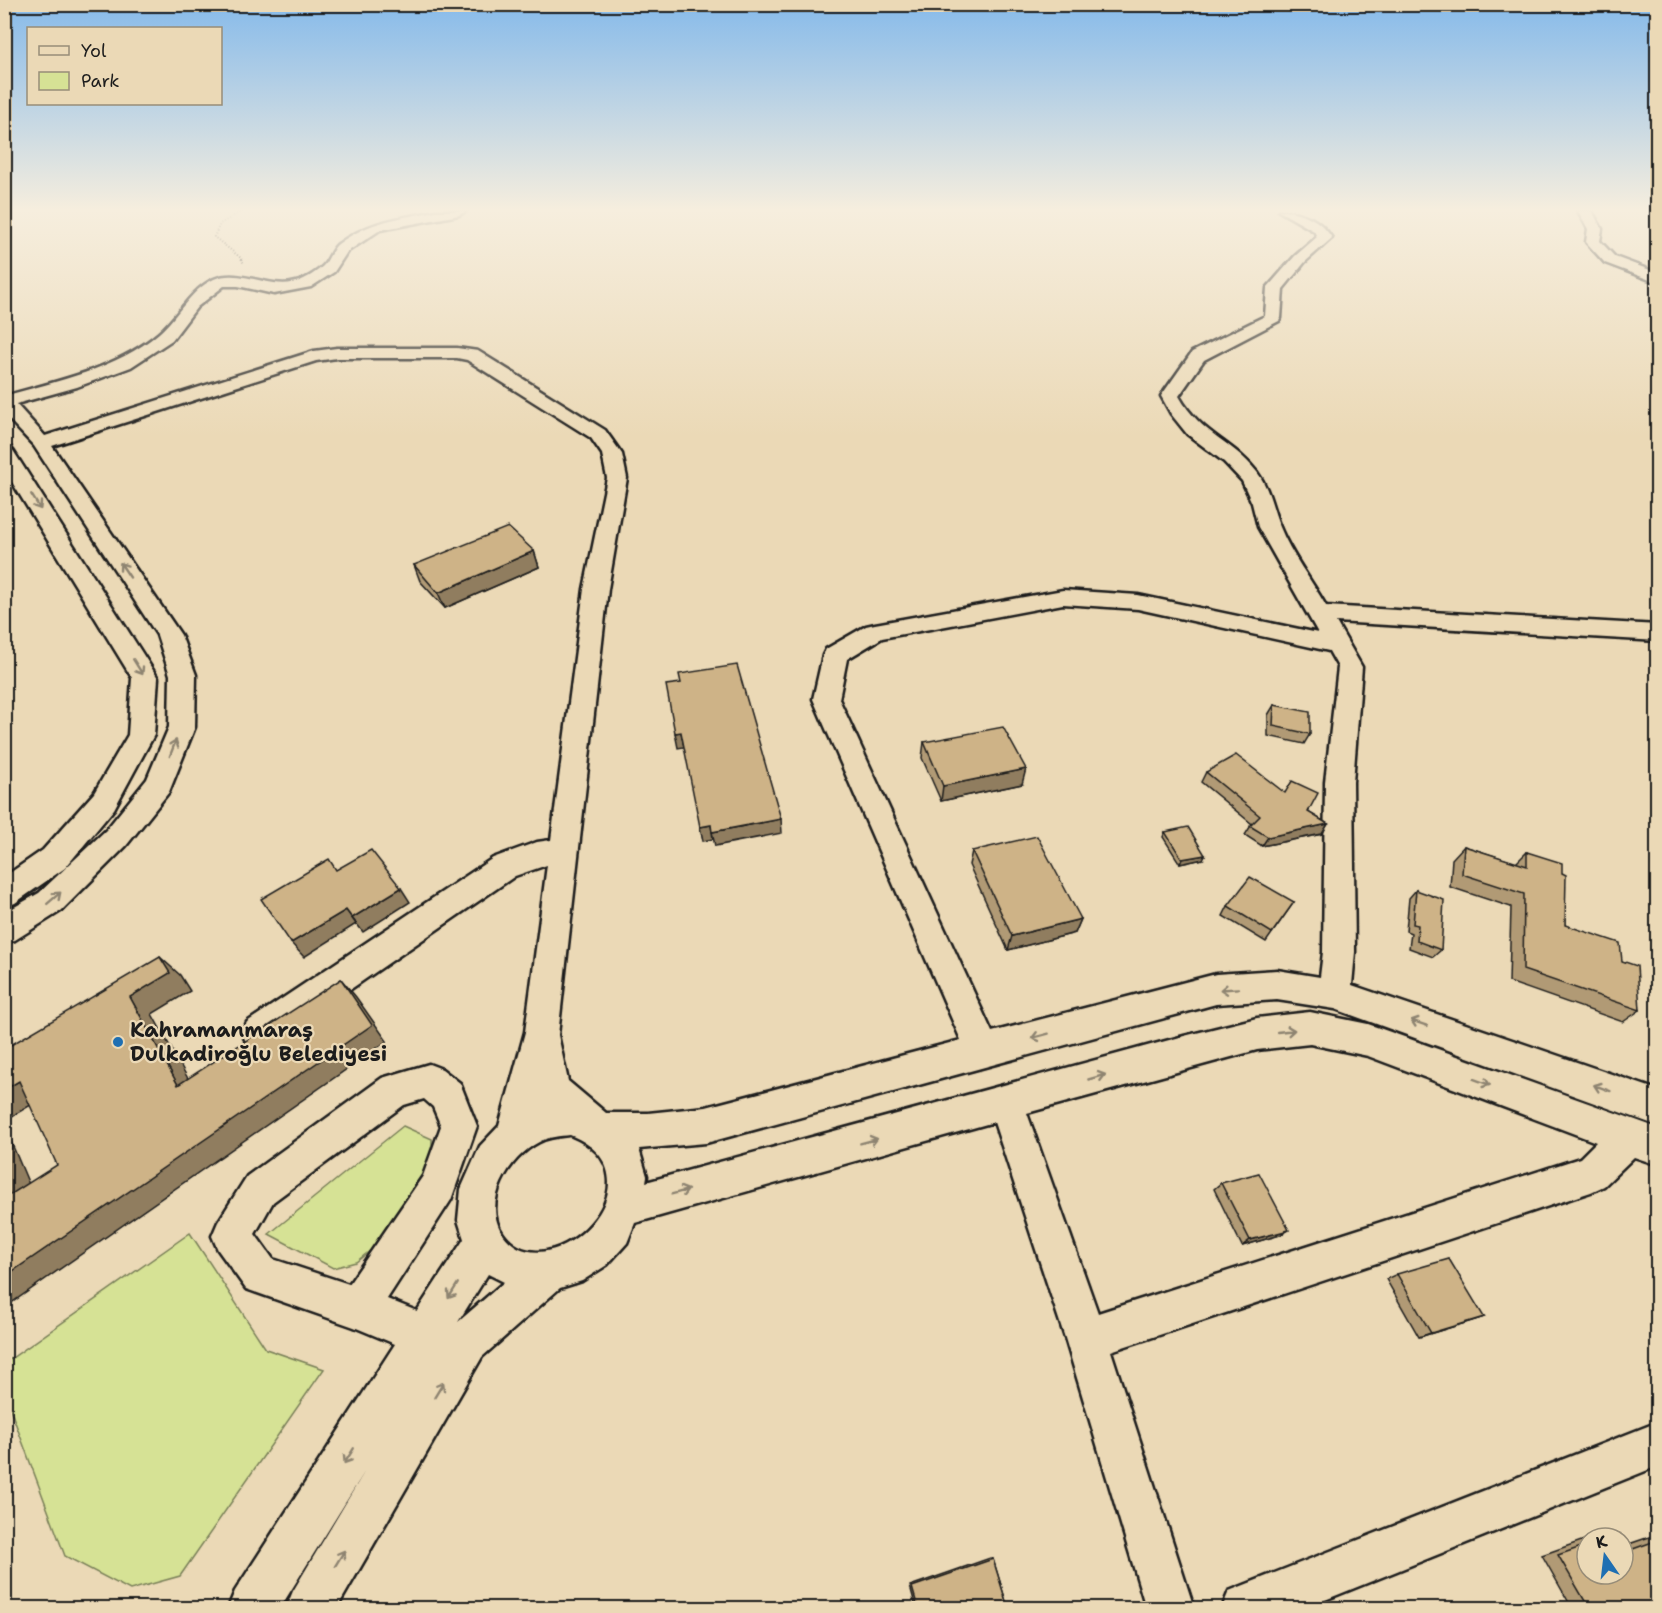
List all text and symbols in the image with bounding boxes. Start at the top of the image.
legend [27,27,222,105]
text: Yol [81,39,107,63]
text: Park [81,69,120,93]
one-way arrow [30,493,42,510]
one-way arrow [119,562,131,579]
one-way arrow [133,658,145,675]
one-way arrow [169,739,180,757]
one-way arrow [46,891,61,905]
one-way arrow [1220,983,1240,994]
place label: Kahramanmaraş Dulkadiroğlu Belediyesi [130,1016,387,1068]
one-way arrow [1410,1016,1429,1027]
one-way arrow [1276,1025,1295,1036]
one-way arrow [1031,1031,1050,1042]
marker: Kahramanmaraş Dulkadiroğlu Belediyesi [111,1035,125,1049]
one-way arrow [1087,1071,1106,1082]
one-way arrow [1472,1077,1490,1088]
one-way arrow [1594,1082,1612,1093]
one-way arrow [859,1134,878,1146]
one-way arrow [671,1186,690,1197]
one-way arrow [447,1282,459,1299]
one-way arrow [433,1382,445,1399]
one-way arrow [342,1447,354,1464]
north arrow [1575,1526,1635,1586]
text: K [1594,1530,1609,1553]
one-way arrow [334,1550,346,1567]

